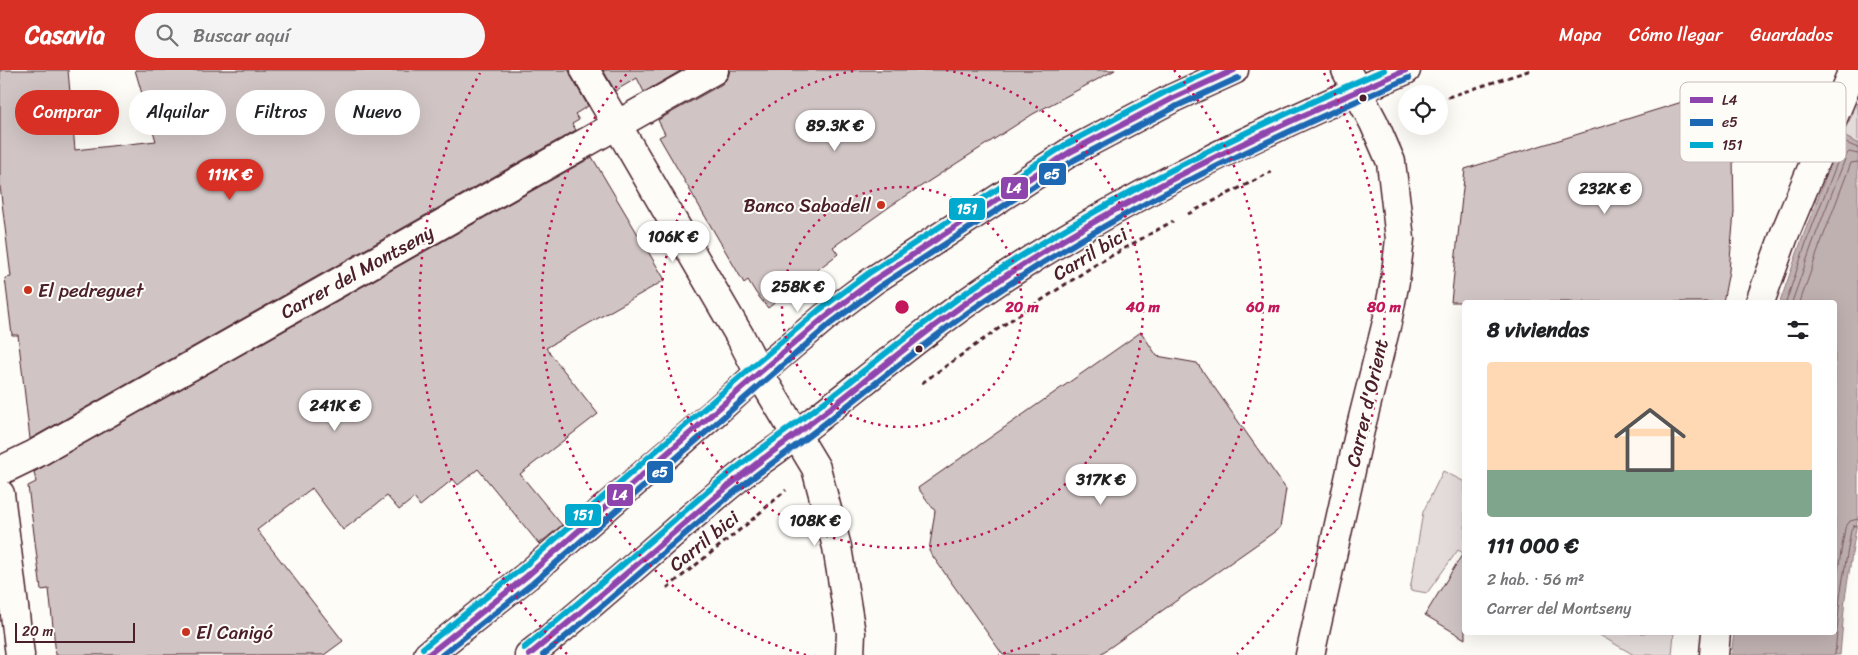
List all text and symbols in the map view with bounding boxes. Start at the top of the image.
search box [135,13,485,58]
text: Casavia [25,14,105,56]
text: Buscar aquí [193,19,290,52]
text: Mapa [1559,19,1601,51]
text: Cómo llegar [1629,19,1722,51]
text: Guardados [1750,19,1833,51]
icon: search [153,21,181,49]
legend [1680,82,1846,162]
map controls [1398,85,1448,135]
button: locate [1398,85,1448,135]
text: L4 [1722,88,1737,113]
chip: Comprar [15,90,119,135]
chip: Alquilar [129,90,226,135]
chip: Filtros [236,90,325,135]
chip: Nuevo [335,90,420,135]
unlabelled marker [1358,93,1368,103]
pin: 89.3K € [789,109,881,152]
text: e5 [1722,110,1738,135]
text: 89.3K € [806,111,864,140]
text: 151 [1722,133,1743,158]
pin: 111K € [189,158,271,201]
text: 111K € [207,160,253,189]
line badge: e5 [1038,162,1067,186]
text: e5 [1043,162,1060,187]
pin: 232K € [1564,172,1646,215]
text: 232K € [1579,174,1631,203]
line badge: L4 [1000,176,1029,200]
text: L4 [1006,176,1022,201]
place label: Banco Sabadell [743,189,872,222]
line badge: 151 [948,197,986,221]
text: 151 [957,197,977,222]
marker: Banco Sabadell [875,199,887,211]
street label: Carrer del Montseny [274,216,440,328]
street label: Carril bici [1046,218,1135,290]
pin: 106K € [632,220,714,263]
text: 106K € [648,222,698,251]
pin: 258K € [757,270,839,313]
text: 258K € [771,272,825,301]
place label: El pedreguet [38,274,145,307]
marker: El pedreguet [22,284,34,296]
text: 20 m [1004,294,1039,320]
text: 40 m [1125,294,1161,320]
text: 60 m [1245,294,1280,320]
text: 80 m [1366,294,1401,320]
centre of rings [893,298,911,316]
text: 8 viviendas [1487,311,1589,349]
icon: filters [1784,316,1812,344]
street label: Carrer d'Orient [1336,336,1398,470]
unlabelled marker [914,344,924,354]
pin: 241K € [294,390,376,432]
text: 241K € [310,391,360,420]
icon: home [1605,395,1695,485]
line badge: e5 [646,460,674,484]
text: e5 [651,460,668,485]
pin: 317K € [1060,464,1142,506]
text: 317K € [1076,465,1126,494]
line badge: L4 [606,483,634,507]
text: L4 [612,483,628,508]
street label: Carril bici [661,502,747,580]
line badge: 151 [564,503,602,527]
text: 151 [573,503,593,528]
pin: 108K € [774,504,856,547]
text: 108K € [789,506,841,535]
text: 111 000 € [1487,527,1579,565]
text: 2 hab. · 56 m² [1487,565,1584,594]
text: Carrer del Montseny [1487,594,1631,623]
place label: El Canigó [196,616,273,649]
text: 20 m [22,619,53,644]
scale bar [15,620,135,643]
marker: El Canigó [180,626,192,638]

